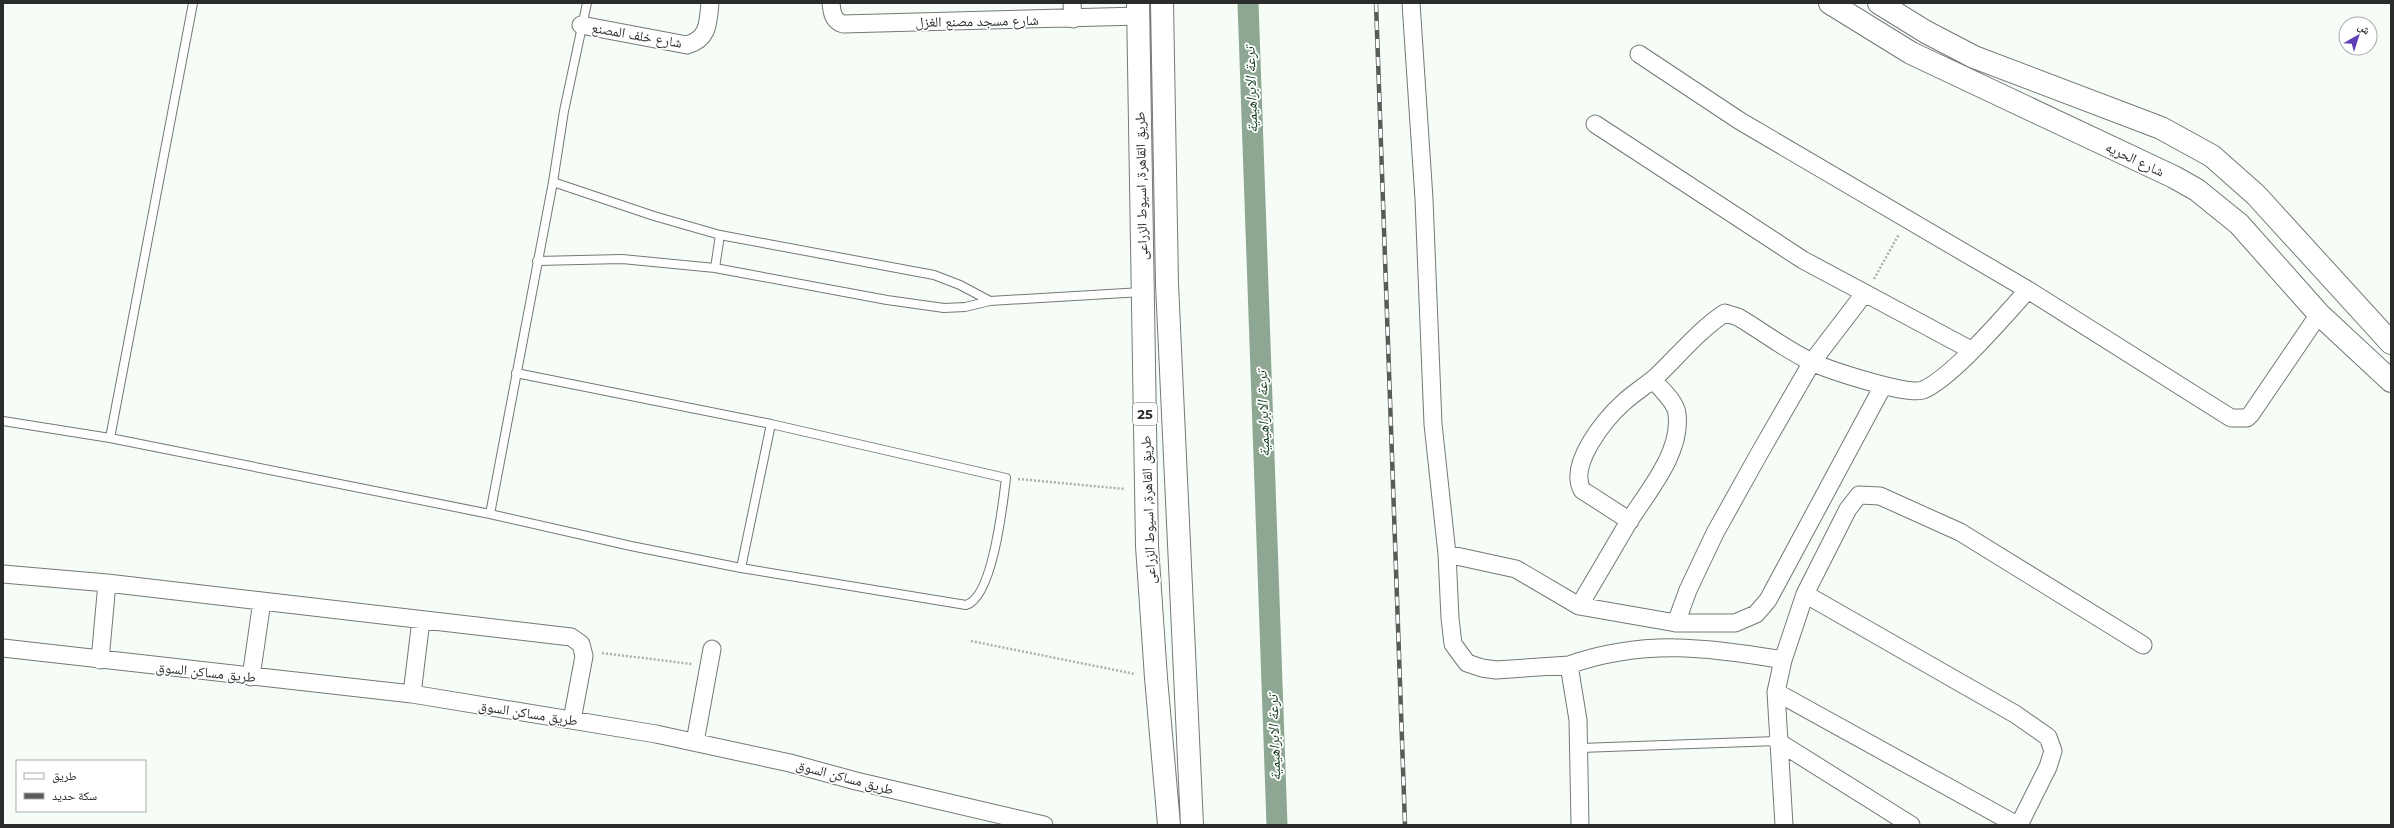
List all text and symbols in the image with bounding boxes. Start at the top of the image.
street label: شارع مسجد مصنع الغزل [915,11,1039,32]
north arrow [2338,16,2378,56]
street label: شارع خلف المصنع [590,18,684,53]
text: ش [2355,19,2373,38]
water label: ترعة الابراهيمية [1239,43,1261,133]
street label: طريق القاهرة, اسيوط الزراعى [1131,111,1152,260]
street label: شارع الحريه [2102,138,2167,181]
water label: ترعة الابراهيمية [1251,367,1273,457]
road number: 25 [1133,403,1157,425]
street label: طريق القاهرة, اسيوط الزراعى [1136,435,1161,585]
street label: طريق مساكن السوق [155,658,257,687]
water label: ترعة الابراهيمية [1262,691,1284,781]
street label: طريق مساكن السوق [477,696,579,731]
street label: طريق مساكن السوق [794,755,896,800]
legend [16,760,146,812]
text: طريق [52,768,77,783]
text: سكة حديد [52,788,97,803]

